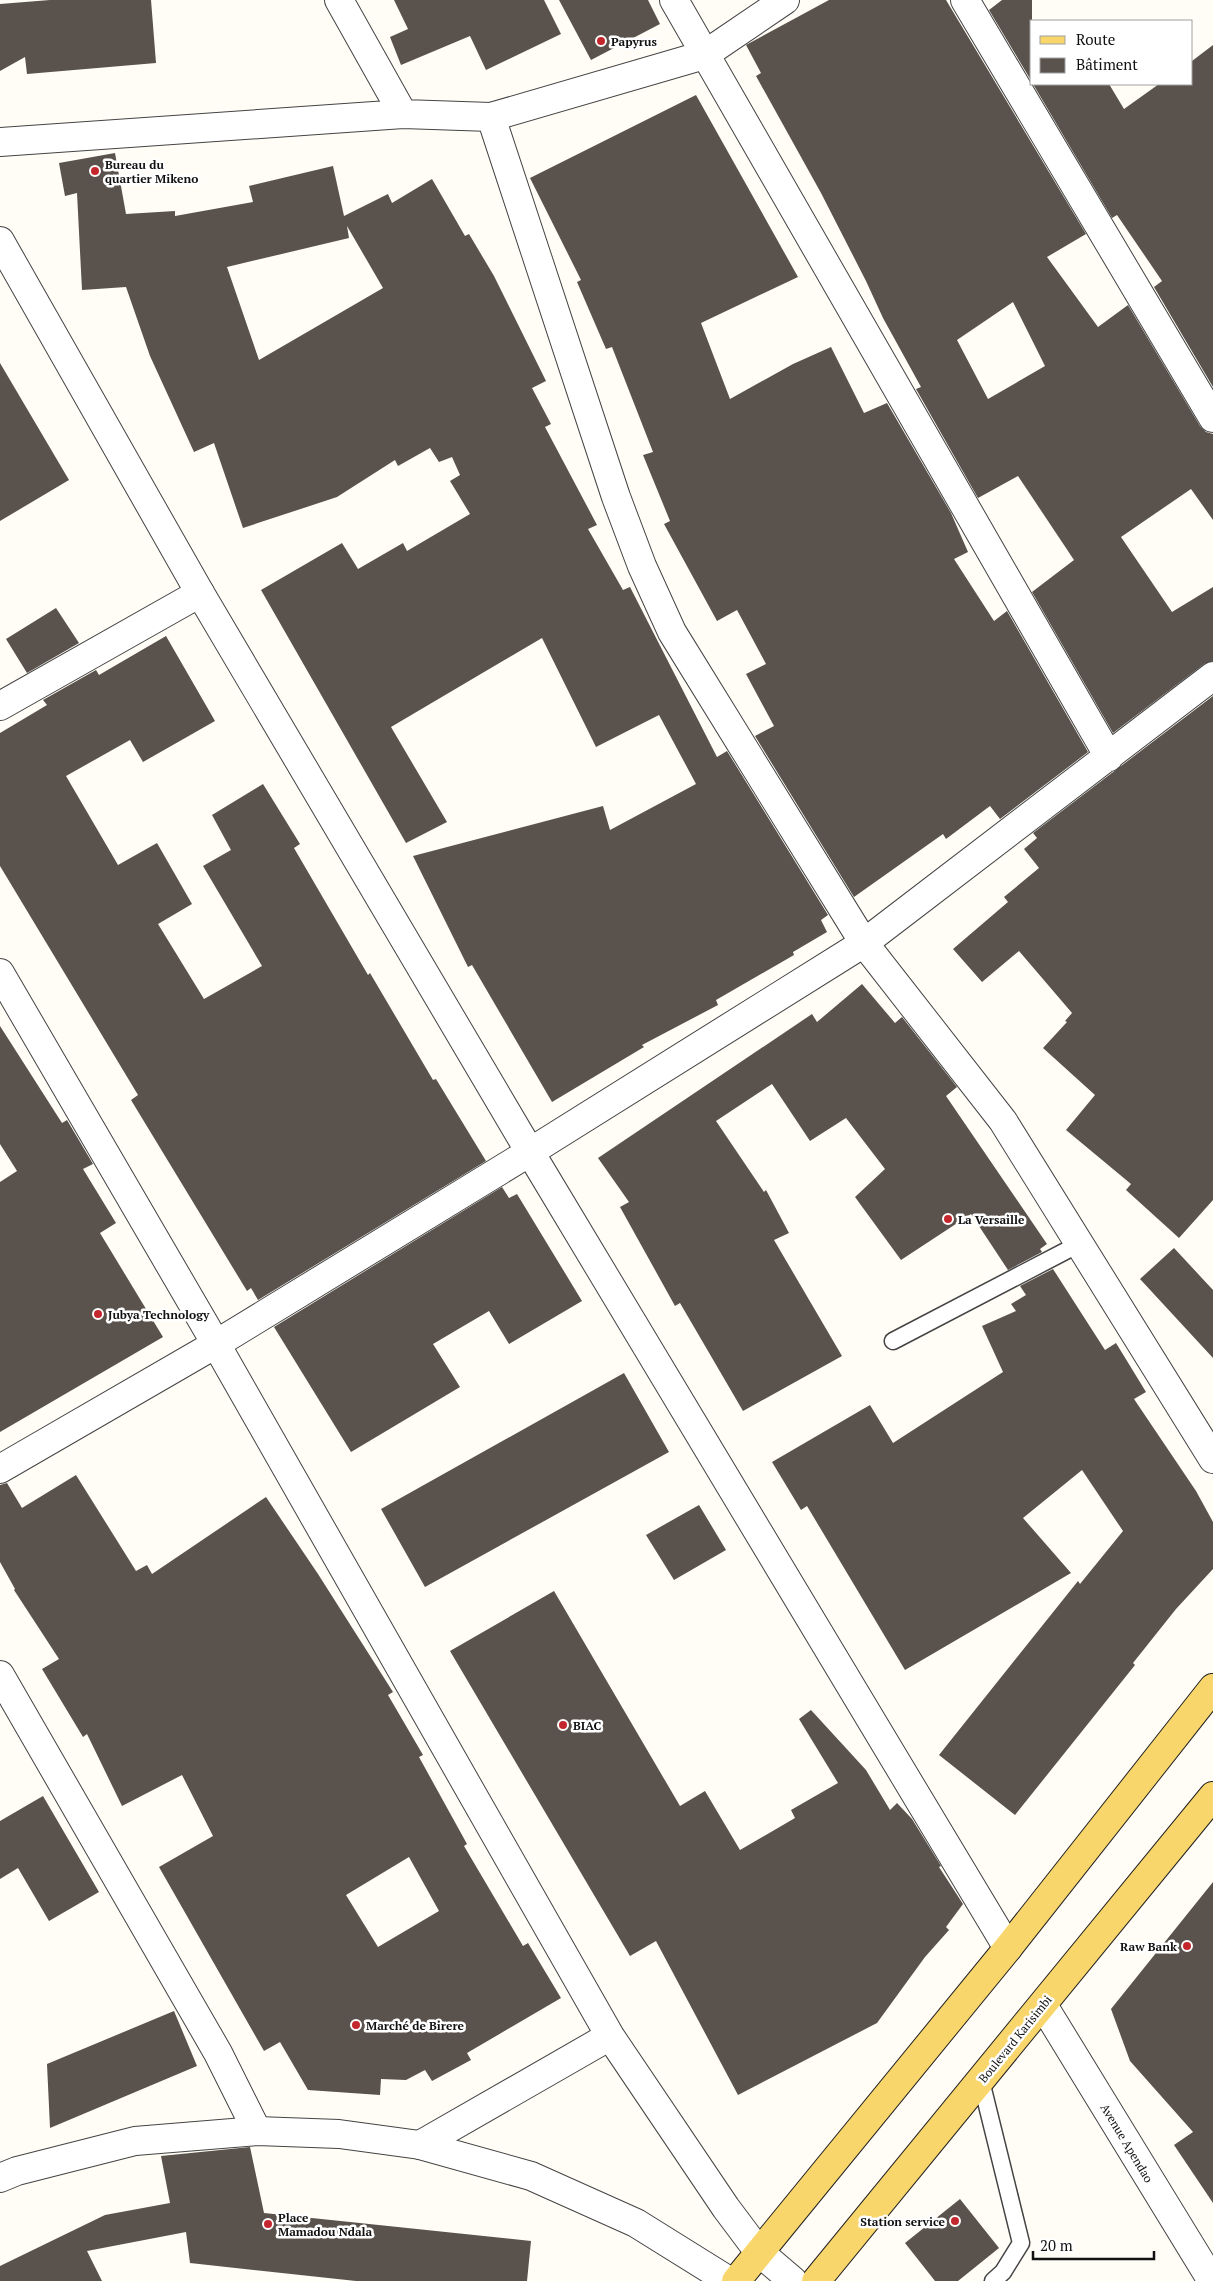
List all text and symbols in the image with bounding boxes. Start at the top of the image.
legend [1030,20,1193,85]
text: Route [1076,29,1115,49]
place label: Papyrus [611,34,657,49]
marker: Papyrus [595,35,607,47]
text: Bâtiment [1076,54,1138,74]
place label: Bureau du quartier Mikeno [105,157,198,186]
marker: Bureau du quartier Mikeno [89,165,101,177]
place label: La Versaille [958,1212,1025,1227]
marker: La Versaille [942,1213,954,1225]
place label: Jubya Technology [108,1307,210,1322]
marker: Jubya Technology [92,1308,104,1320]
place label: BIAC [573,1718,601,1733]
marker: BIAC [557,1719,569,1731]
place label: Raw Bank [1120,1939,1177,1954]
marker: Raw Bank [1181,1940,1193,1952]
street label: Boulevard Karisimbi [975,1992,1055,2086]
place label: Marché de Birere [366,2018,465,2033]
marker: Marché de Birere [350,2019,362,2031]
street label: Avenue Apendao [1098,2101,1157,2186]
place label: Place Mamadou Ndala [278,2210,373,2239]
place label: Station service [860,2214,946,2229]
marker: Station service [949,2215,961,2227]
marker: Place Mamadou Ndala [262,2218,274,2230]
scale bar [1033,2228,1154,2260]
text: 20 m [1040,2235,1073,2255]

